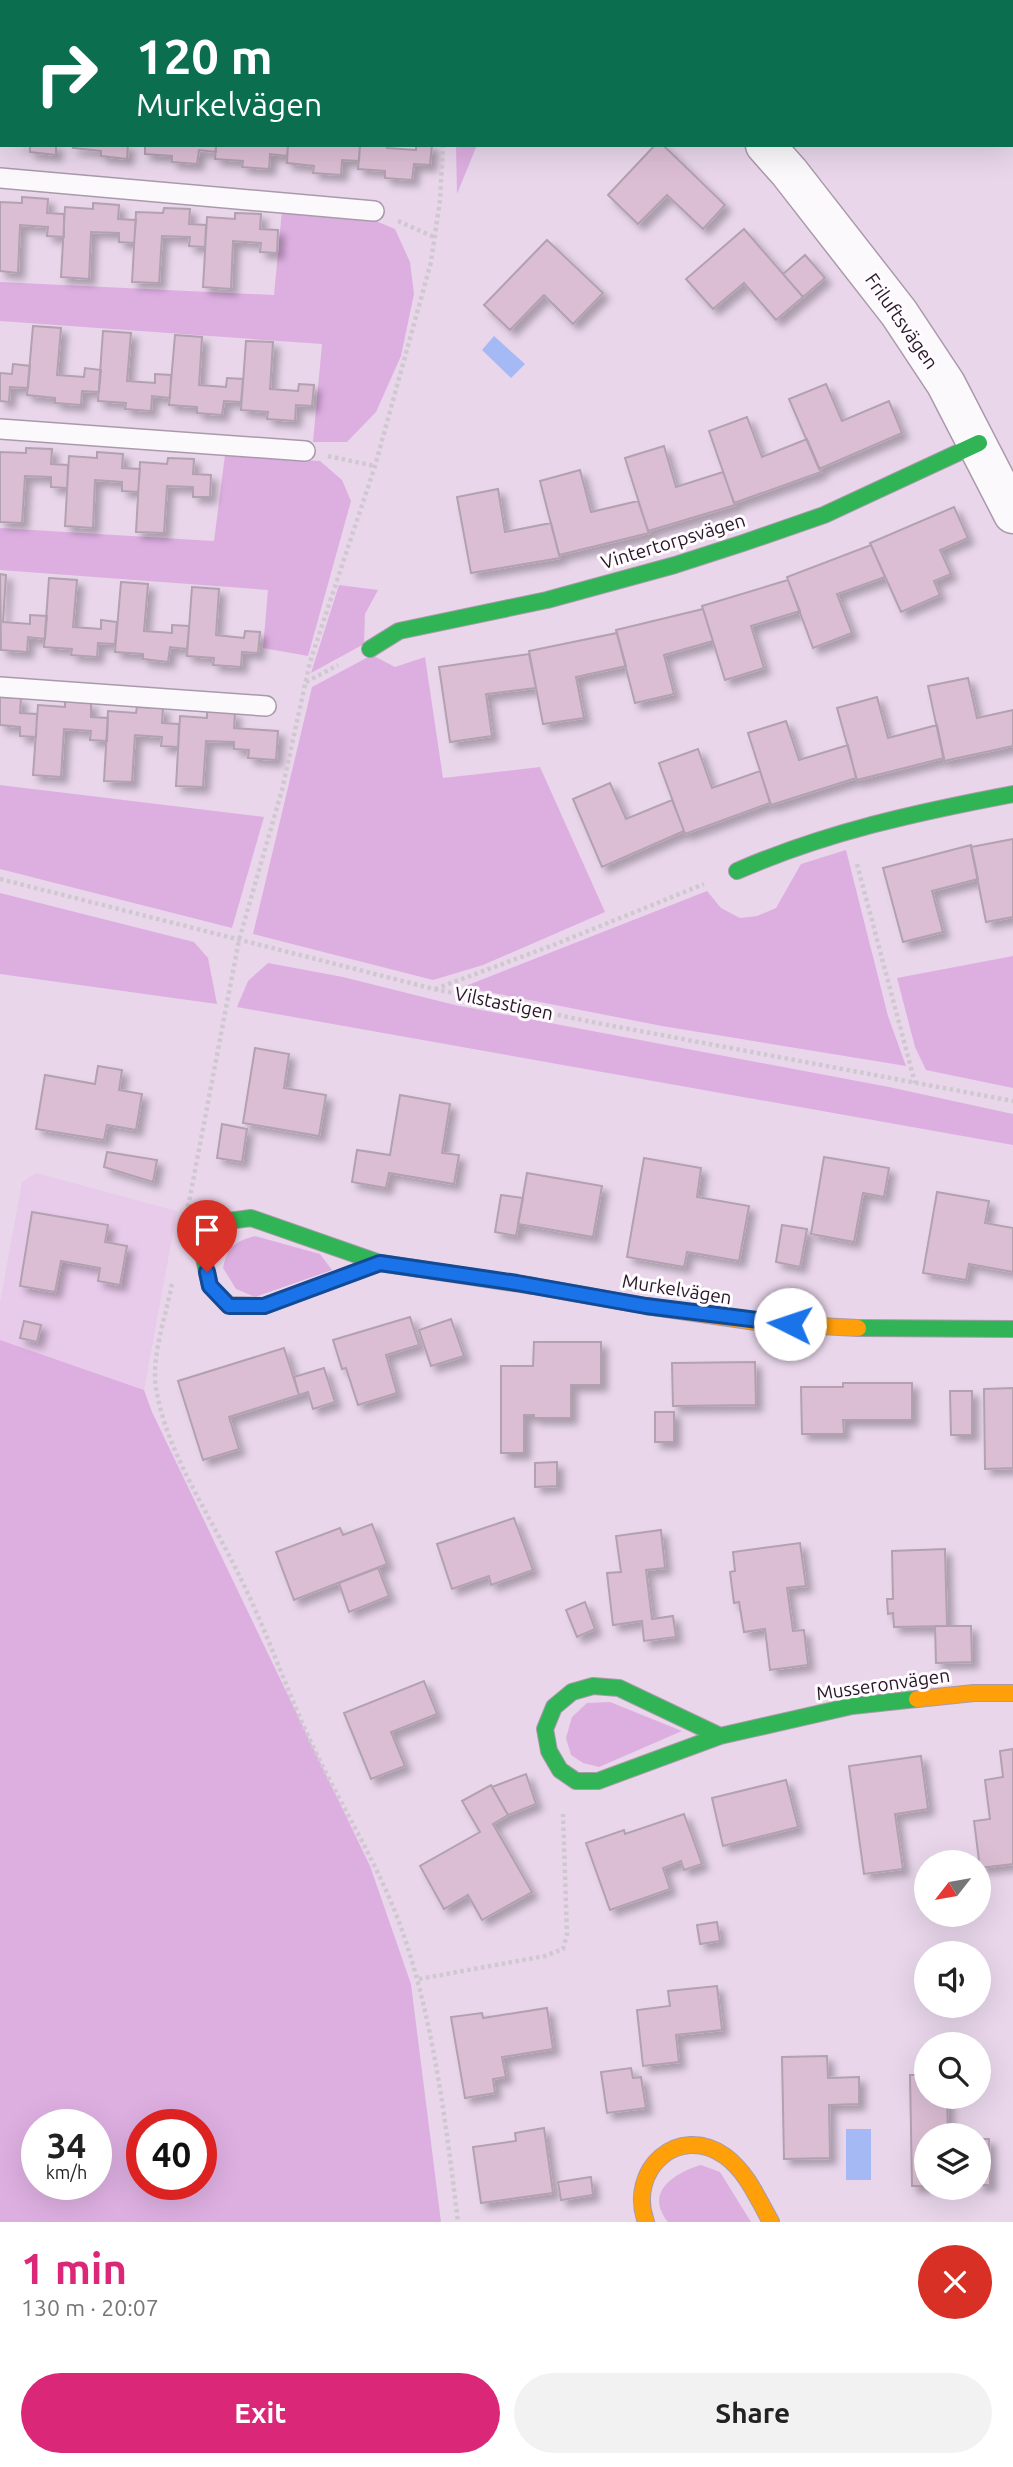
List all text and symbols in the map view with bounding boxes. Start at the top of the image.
icon: right [21,28,112,119]
text: 120 m [136,28,273,83]
text: Murkelvägen [136,86,322,122]
street label: Friluftsvägen [861,269,943,373]
street label: Vintertorpsvägen [598,509,748,573]
street label: Vilstastigen [453,982,555,1024]
pin [177,1200,237,1272]
icon: arrive [188,1211,226,1249]
street label: Murkelvägen [621,1269,733,1309]
position arrow [753,1287,827,1361]
street label: Musseronvägen [815,1664,951,1704]
north arrow [914,1850,990,1927]
map controls [914,1850,991,2200]
button: sound [914,1941,991,2018]
button: search [914,2032,991,2109]
speed limit sign: 40 [126,2109,217,2200]
button: layers [914,2123,991,2200]
text: 34 [47,2125,86,2165]
text: km/h [46,2162,87,2182]
text: 1 min [21,2245,127,2292]
button: close [918,2245,992,2319]
text: 130 m · 20:07 [21,2295,159,2320]
button: Exit [21,2373,500,2453]
button: Share [514,2373,992,2453]

